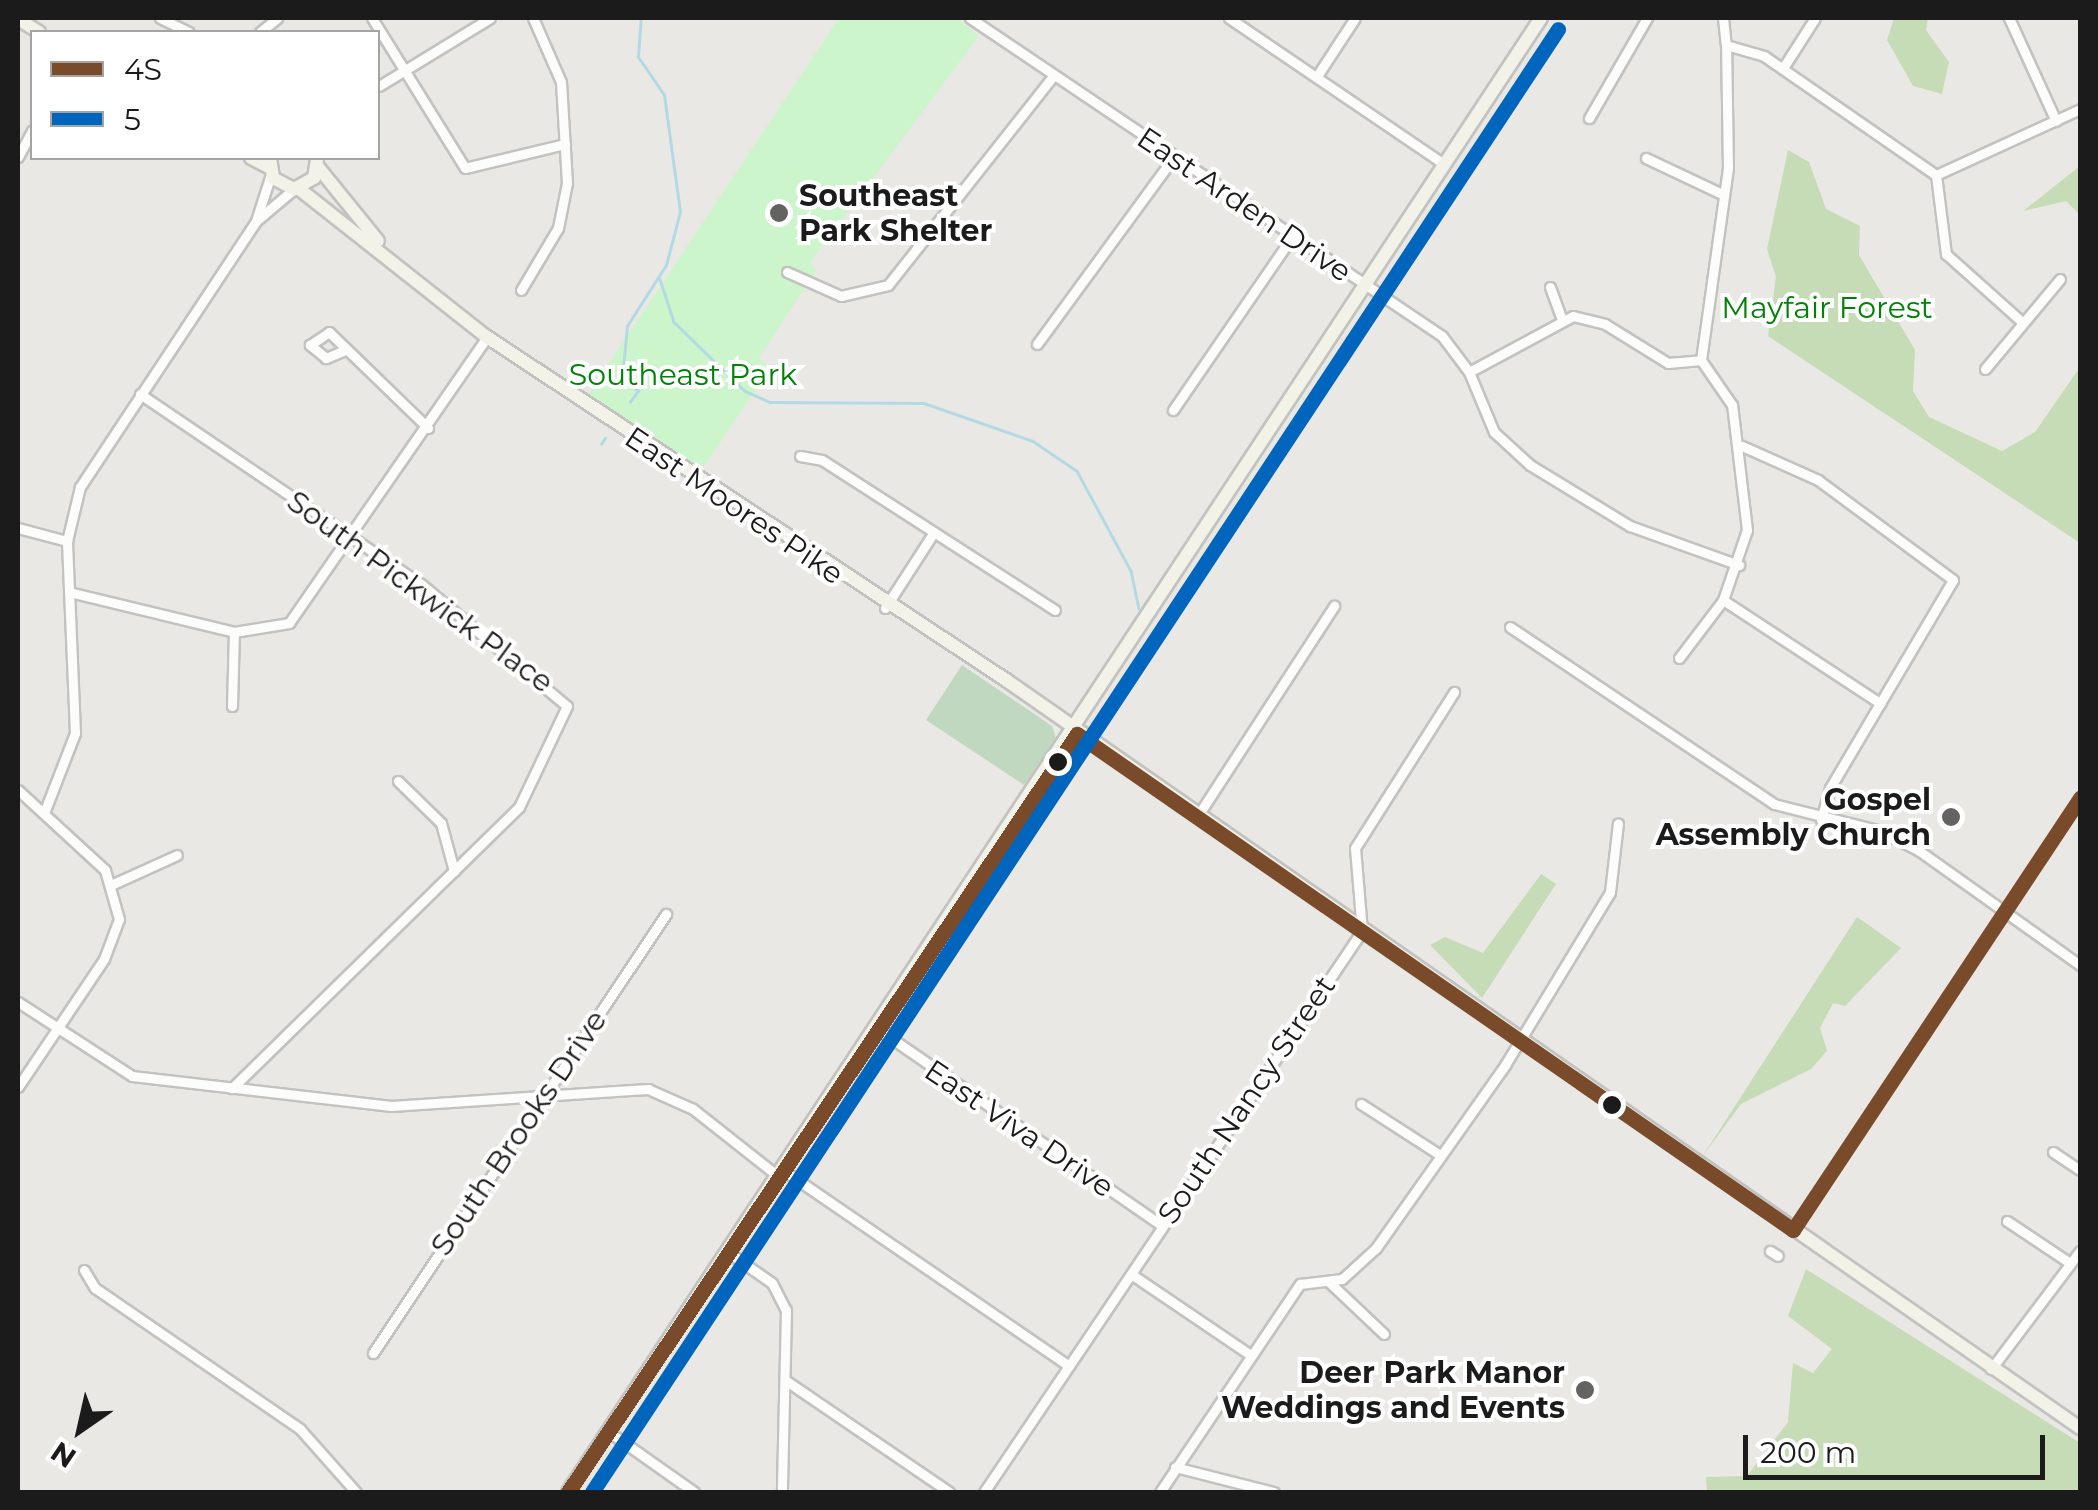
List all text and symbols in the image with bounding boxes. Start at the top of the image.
legend [30,30,380,160]
text: 4S [124,51,162,88]
text: 5 [124,101,141,138]
street label: East Arden Drive [1130,120,1358,290]
place label: Southeast Park Shelter [799,178,992,248]
marker: Southeast Park Shelter [768,202,790,224]
park label: Mayfair Forest [1721,290,1933,326]
park label: Southeast Park [569,357,797,393]
street label: East Moores Pike [618,420,850,592]
street label: South Pickwick Place [280,483,560,701]
unlabelled marker [1048,752,1068,772]
place label: Gospel Assembly Church [1656,782,1931,852]
marker: Gospel Assembly Church [1940,806,1962,828]
street label: South Nancy Street [1151,969,1343,1231]
street label: South Brooks Drive [424,1003,614,1263]
street label: East Viva Drive [918,1052,1120,1206]
unlabelled marker [1602,1095,1622,1115]
place label: Deer Park Manor Weddings and Events [1221,1355,1565,1426]
marker: Deer Park Manor Weddings and Events [1574,1379,1596,1401]
north arrow [30,1380,130,1480]
scale bar [1748,1415,2050,1477]
text: N [44,1434,82,1475]
text: 200 m [1760,1434,1856,1471]

